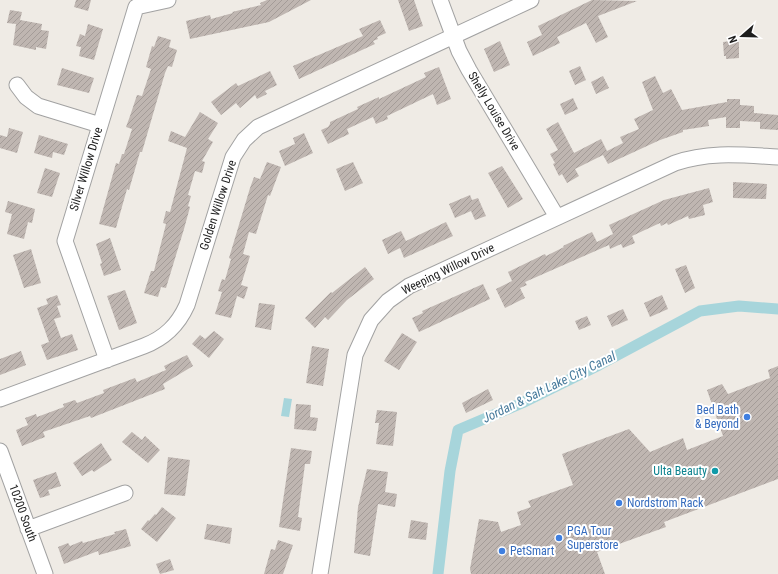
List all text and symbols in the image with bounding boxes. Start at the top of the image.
north arrow [722,16,762,56]
text: N [726,34,740,45]
street label: Shelly Louise Drive [465,69,523,153]
street label: Silver Willow Drive [67,125,105,213]
street label: Golden Willow Drive [197,158,239,252]
street label: Weeping Willow Drive [399,240,497,297]
water label: Jordan & Salt Lake City Canal [480,348,619,426]
place label: Bed Bath & Beyond [695,403,739,431]
marker: Bed Bath & Beyond [742,412,752,422]
place label: Ulta Beauty [653,464,707,478]
marker: Ulta Beauty [710,466,720,476]
street label: 10200 South [6,483,40,544]
place label: Nordstrom Rack [627,496,704,510]
marker: Nordstrom Rack [614,498,624,508]
place label: PGA Tour Superstore [567,524,619,552]
marker: PGA Tour Superstore [554,533,564,543]
place label: PetSmart [510,544,555,558]
marker: PetSmart [497,546,507,556]

